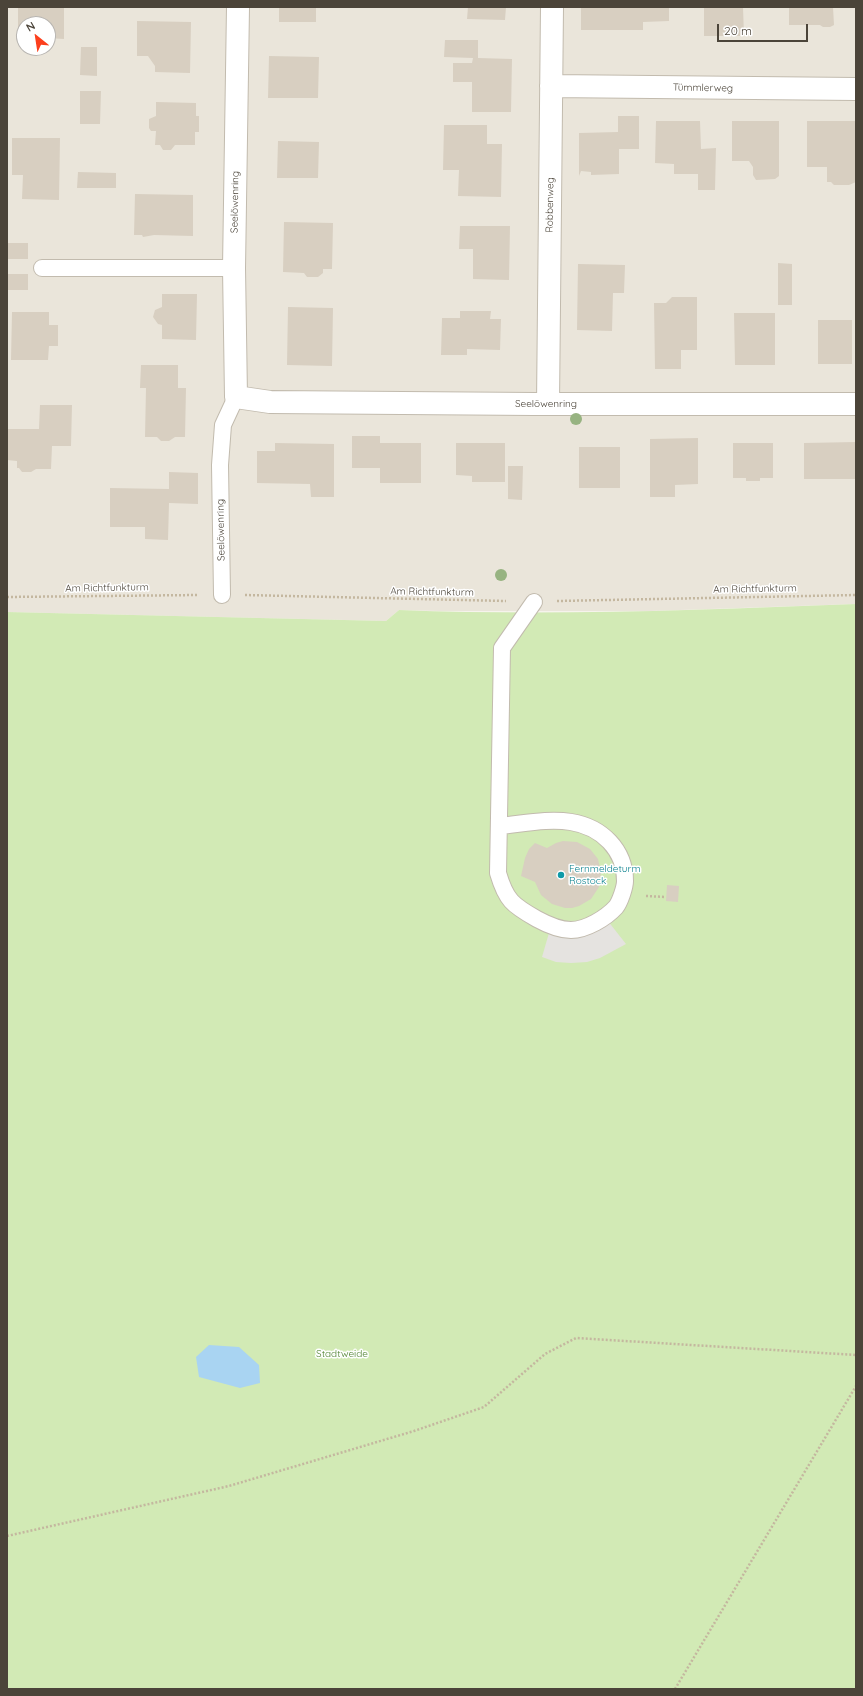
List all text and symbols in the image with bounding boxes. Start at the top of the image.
north arrow [16,16,56,56]
scale bar [719,16,810,42]
text: N [23,18,38,35]
text: 20 m [724,23,752,38]
street label: Tümmlerweg [673,81,733,95]
street label: Seelöwenring [228,171,242,233]
street label: Robbenweg [544,177,556,233]
street label: Seelöwenring [515,398,577,410]
street label: Seelöwenring [214,499,228,561]
street label: Am Richtfunkturm [65,581,149,595]
street label: Am Richtfunkturm [713,582,797,596]
street label: Am Richtfunkturm [390,585,474,599]
place label: Fernmeldeturm Rostock [569,863,641,886]
marker: Fernmeldeturm Rostock [556,870,566,880]
park label: Stadtweide [316,1348,368,1360]

